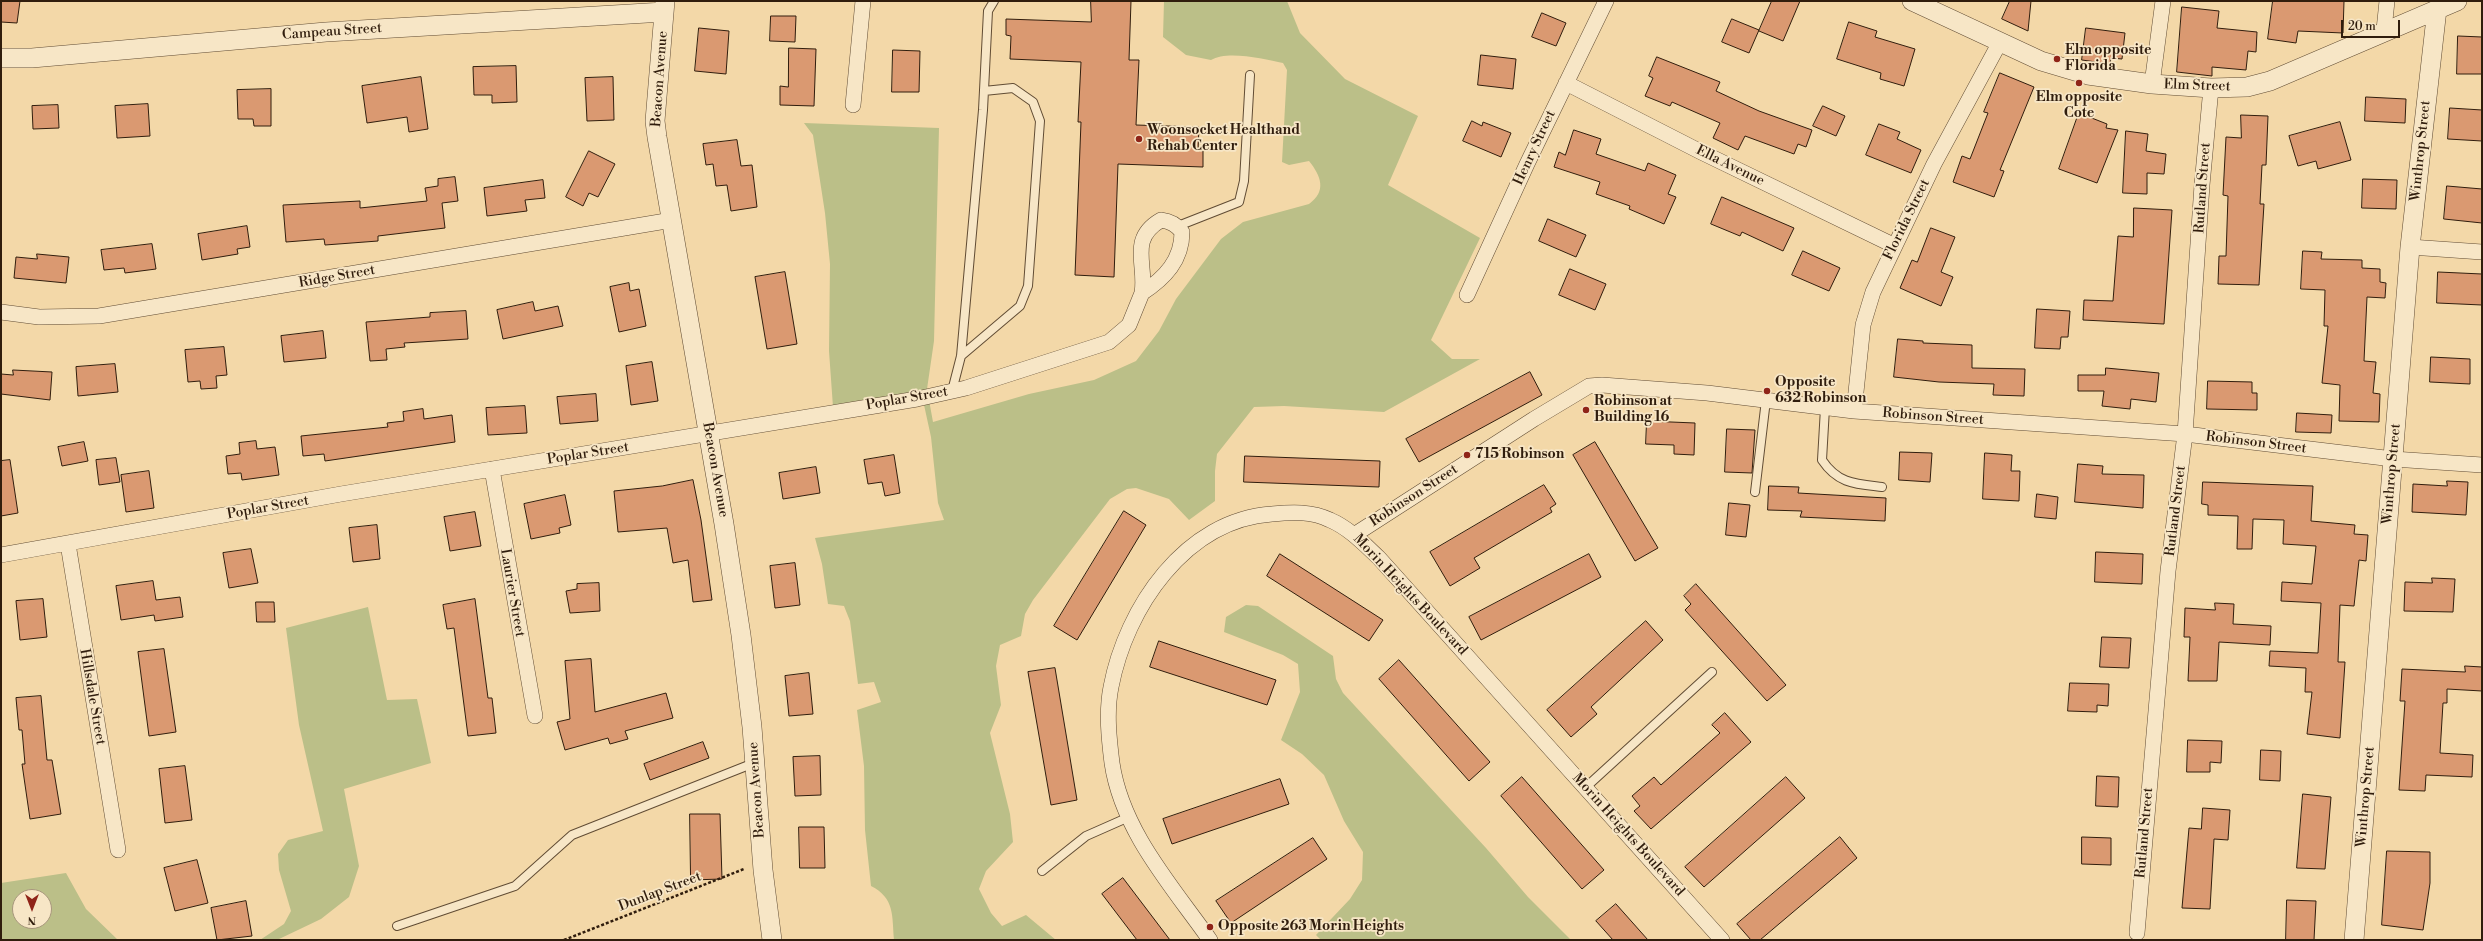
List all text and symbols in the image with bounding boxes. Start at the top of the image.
scale bar [2343,12,2402,38]
text: 20 m [2348,19,2376,34]
street label: Campeau Street [282,20,382,44]
street label: Beacon Avenue [648,30,672,128]
place label: Elm opposite Florida [2065,43,2152,76]
marker: Elm opposite Florida [2052,54,2062,64]
street label: Elm Street [2163,76,2231,96]
marker: Elm opposite Cote [2074,78,2084,88]
place label: Elm opposite Cote [2036,90,2122,122]
street label: Winthrop Street [2407,100,2435,202]
street label: Henry Street [1510,108,1560,188]
place label: Woonsocket Healthand Rehab Center [1147,123,1300,156]
marker: Woonsocket Healthand Rehab Center [1134,134,1144,144]
street label: Ella Avenue [1693,142,1767,190]
street label: Rutland Street [2191,142,2215,234]
street label: Florida Street [1880,177,1934,263]
street label: Ridge Street [297,262,377,292]
place label: Opposite 632 Robinson [1775,375,1866,408]
street label: Poplar Street [865,384,949,414]
marker: Opposite 632 Robinson [1762,386,1772,396]
place label: Robinson at Building 16 [1594,394,1672,426]
marker: Robinson at Building 16 [1581,405,1591,415]
street label: Robinson Street [1882,405,1984,429]
street label: Beacon Avenue [698,421,732,519]
street label: Winthrop Street [2379,423,2405,525]
street label: Robinson Street [2205,428,2307,458]
street label: Poplar Street [546,439,630,469]
place label: 715 Robinson [1475,447,1564,463]
marker: 715 Robinson [1462,450,1472,460]
street label: Robinson Street [1367,461,1461,531]
street label: Rutland Street [2162,465,2190,557]
street label: Poplar Street [226,493,310,523]
street label: Morin Heights Boulevard [1349,531,1471,659]
street label: Laurier Street [496,548,528,638]
street label: Hillsdale Street [75,648,109,746]
street label: Beacon Avenue [745,741,769,839]
street label: Winthrop Street [2353,746,2379,848]
street label: Morin Heights Boulevard [1568,770,1688,900]
street label: Rutland Street [2133,787,2157,879]
street label: Dunlap Street [616,868,704,916]
north arrow [12,889,52,929]
text: N [28,913,36,927]
place label: Opposite 263 Morin Heights [1218,919,1404,935]
marker: Opposite 263 Morin Heights [1205,922,1215,932]

